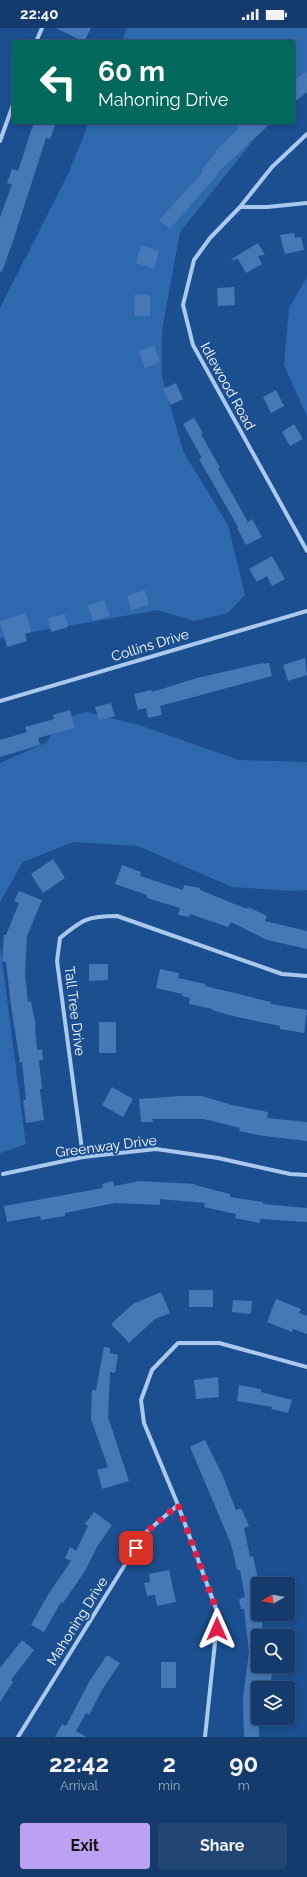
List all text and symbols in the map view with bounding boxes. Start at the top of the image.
text: 22:40 [20,5,58,23]
text: 60 m [98,55,165,88]
icon: left [32,56,84,108]
text: Mahoning Drive [98,89,228,110]
street label: Idlewood Road [197,339,259,433]
street label: Collins Drive [109,626,191,664]
street label: Tall Tree Drive [62,965,88,1057]
street label: Greenway Drive [54,1132,158,1160]
pin [119,1531,153,1565]
icon: arrive [125,1537,147,1559]
street label: Mahoning Drive [43,1574,111,1668]
north arrow [251,1577,295,1621]
map controls [251,1577,295,1725]
position arrow [196,1608,238,1650]
button: search [251,1629,295,1673]
button: layers [251,1681,295,1725]
text: 22:42 [49,1749,109,1778]
text: 2 [162,1749,176,1778]
text: 90 [229,1749,258,1778]
text: Arrival [60,1778,98,1793]
text: min [158,1778,180,1793]
text: m [238,1778,250,1793]
button: Exit [20,1823,150,1869]
button: Share [158,1823,287,1869]

